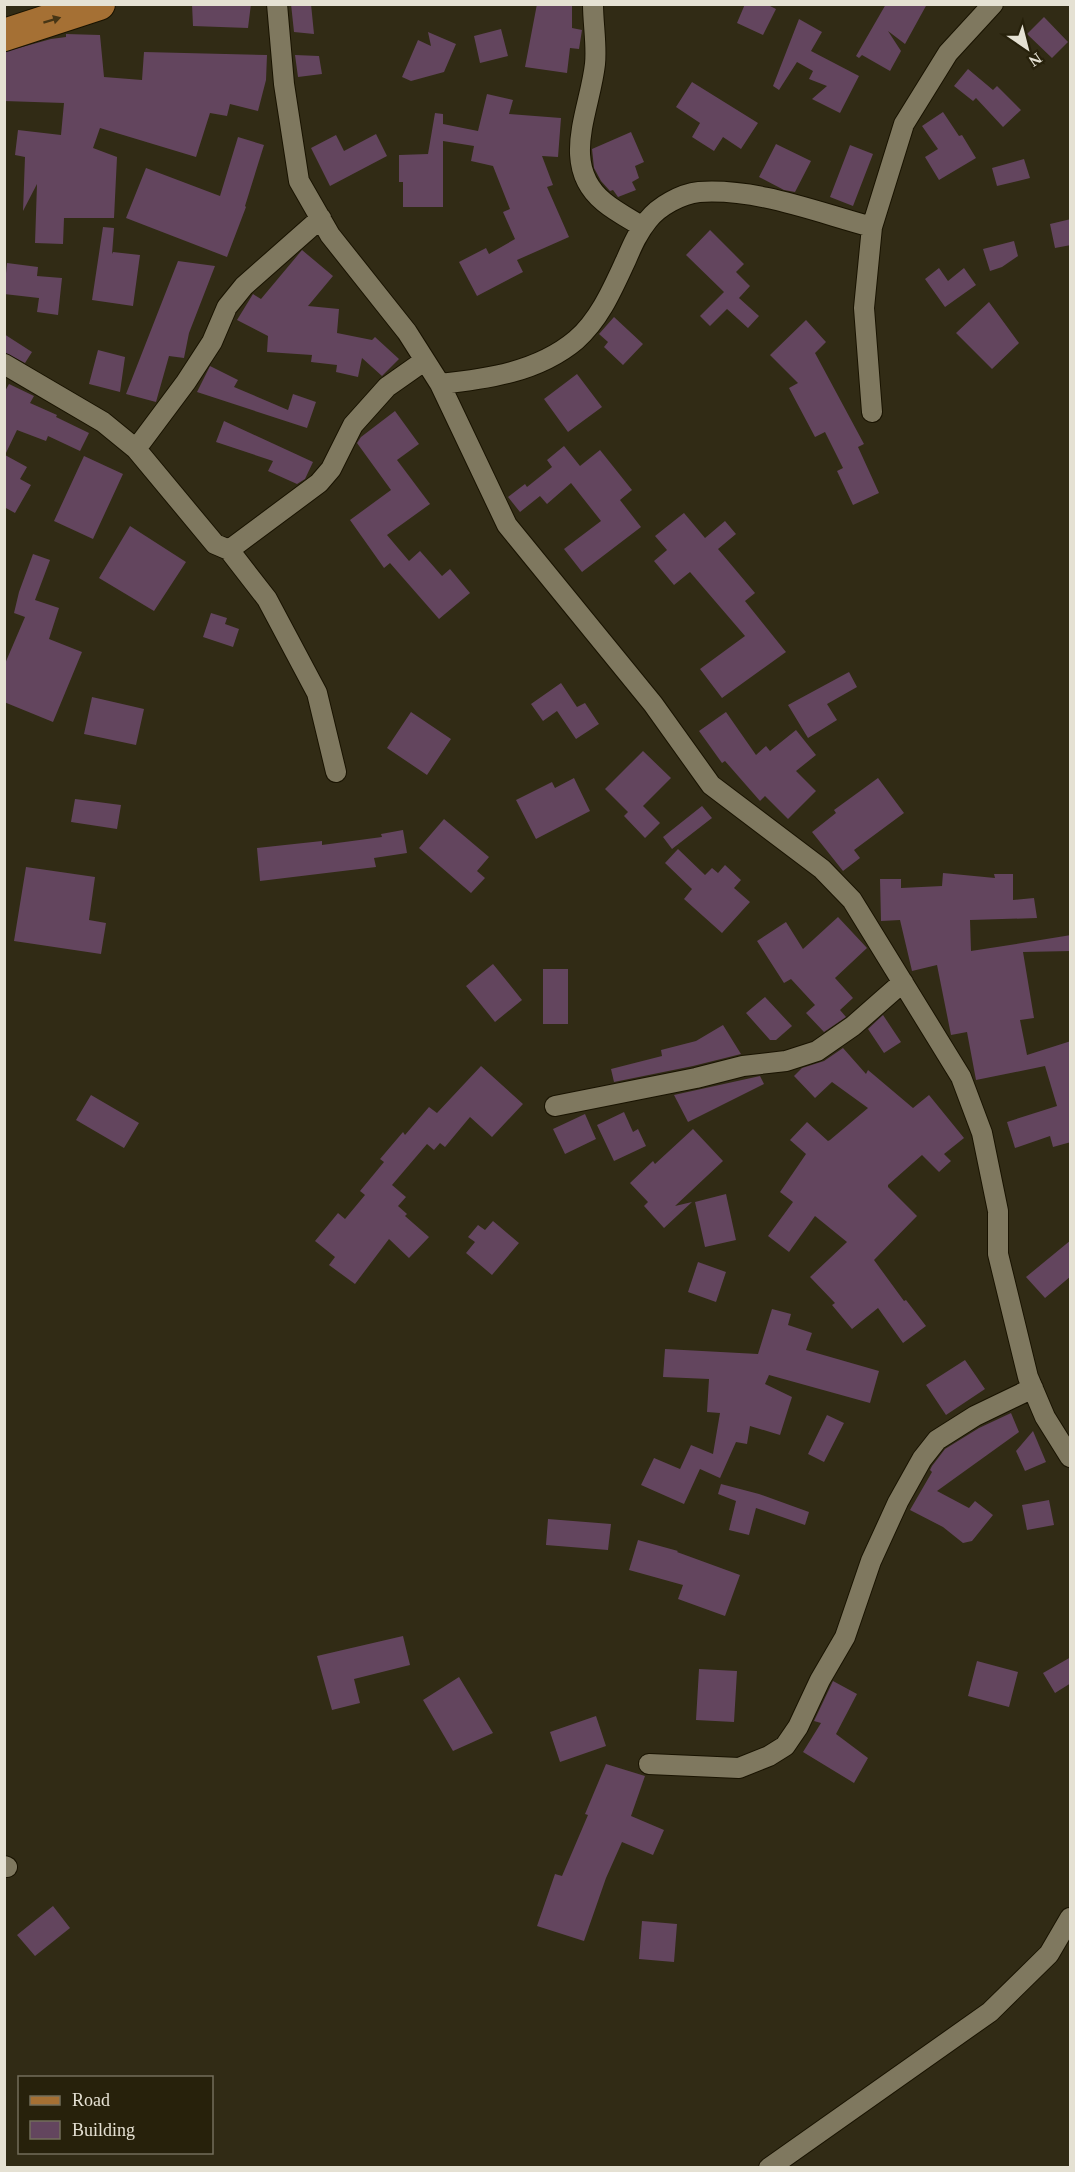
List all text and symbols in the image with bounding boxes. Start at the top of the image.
one-way arrow [43,15,61,24]
north arrow [997,18,1057,78]
text: N [1025,50,1045,70]
legend [18,2076,213,2154]
text: Road [72,2090,110,2110]
text: Building [72,2120,135,2140]

